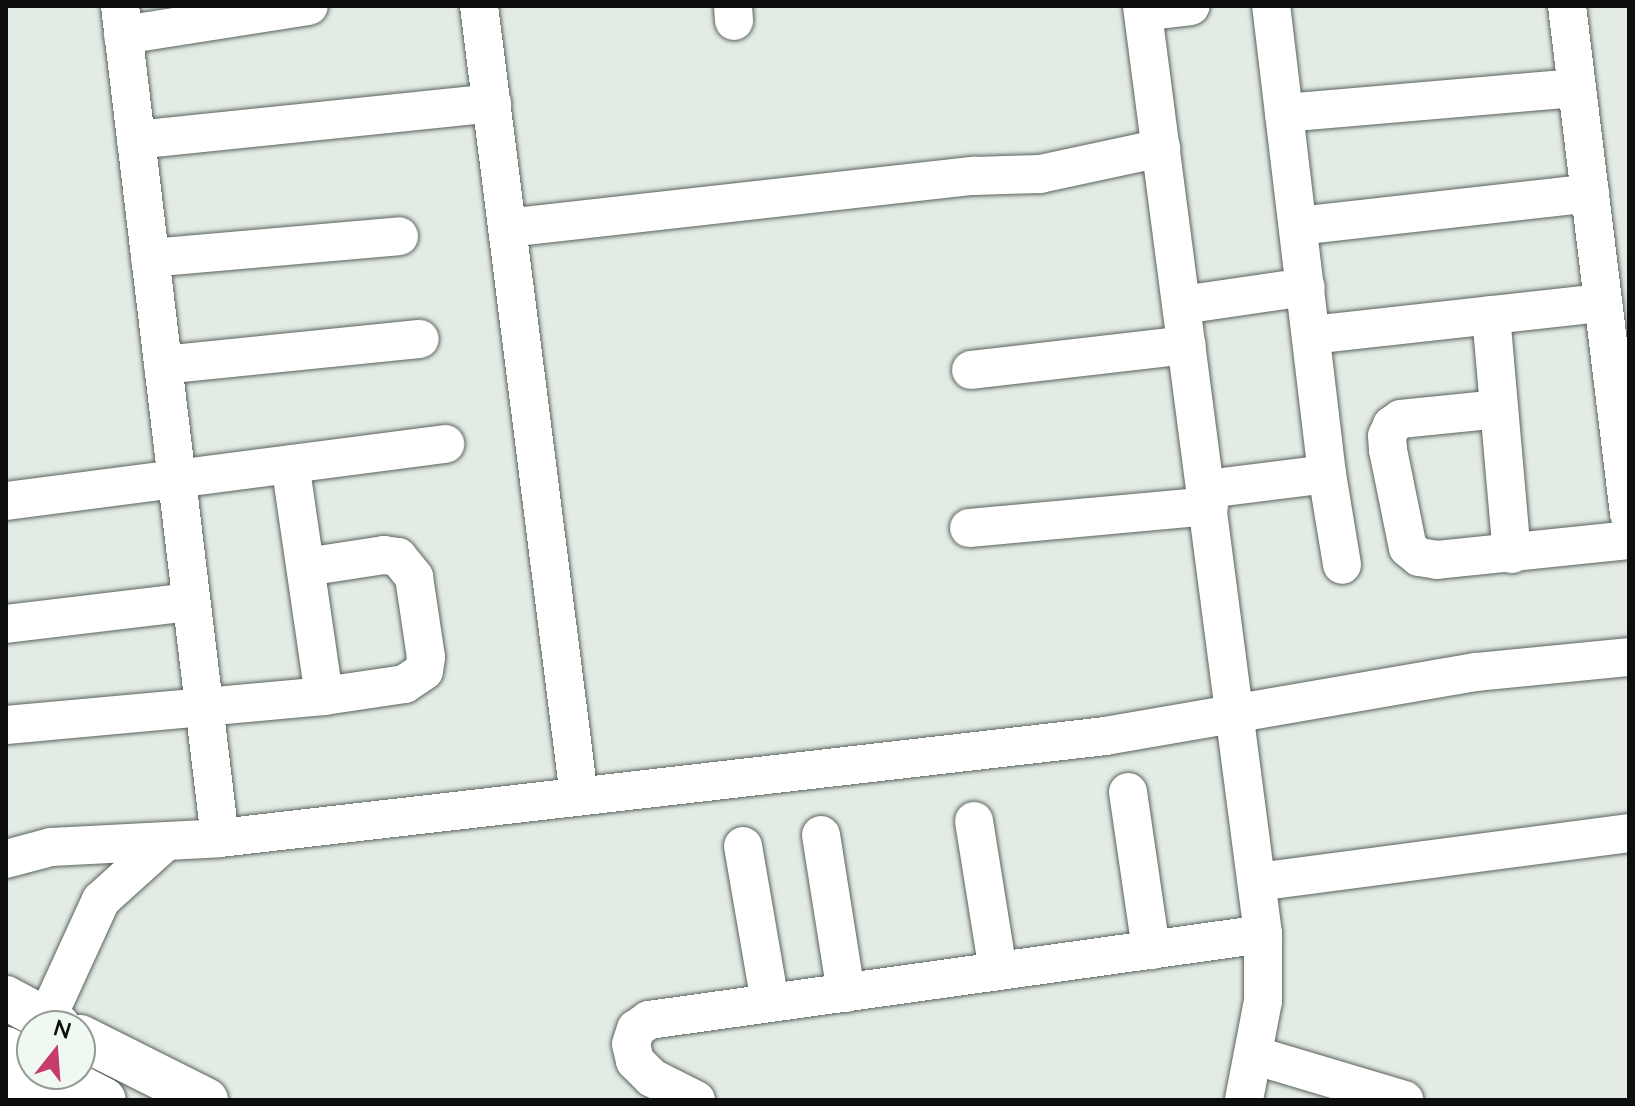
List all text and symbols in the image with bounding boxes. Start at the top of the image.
north arrow [16,1010,96,1090]
text: N [51,1013,75,1044]

